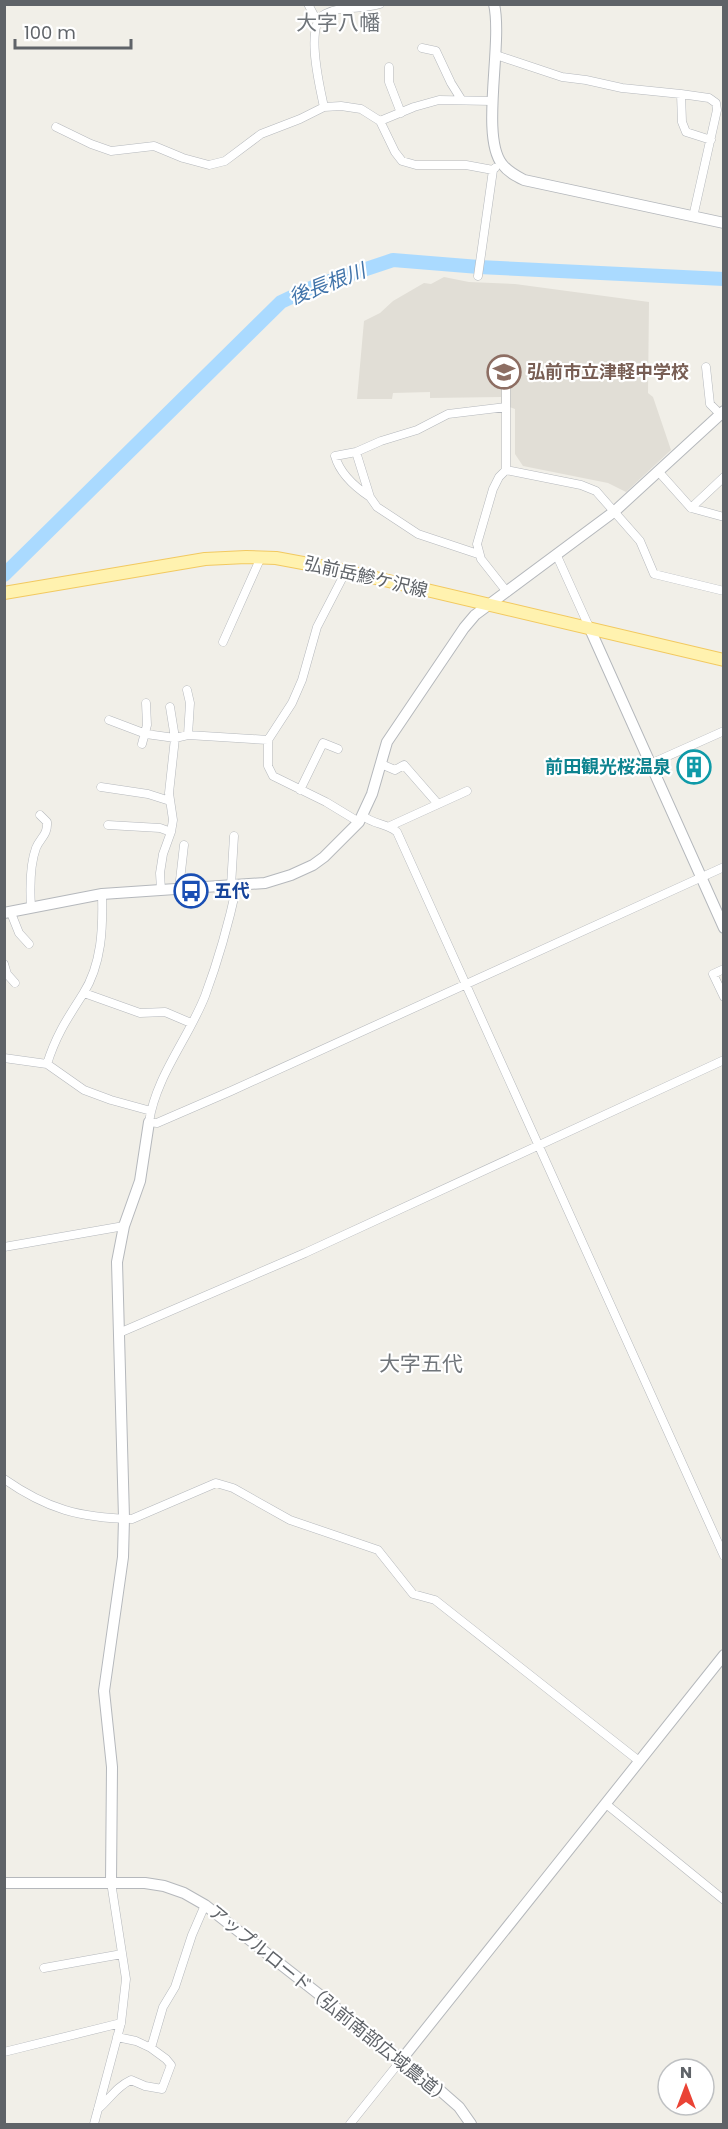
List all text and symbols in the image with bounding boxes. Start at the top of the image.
district label: 大字八幡 [296,8,380,37]
scale bar [15,12,130,50]
text: 100 m [24,20,76,45]
water label: 後長根川 [285,256,371,311]
school or university icon: 弘前市立津軽中学校 [486,354,522,390]
place label: 弘前市立津軽中学校 [527,359,689,384]
street label: 弘前岳鰺ケ沢線 [302,550,430,603]
building icon: 前田観光桜温泉 [676,749,712,785]
place label: 前田観光桜温泉 [545,754,671,779]
bus stop icon: 五代 [173,873,209,909]
place label: 五代 [214,878,250,903]
district label: 大字五代 [379,1349,463,1378]
street label: アップルロード（弘前南部広域農道） [204,1899,457,2111]
north arrow [656,2057,716,2117]
text: N [680,2061,692,2084]

